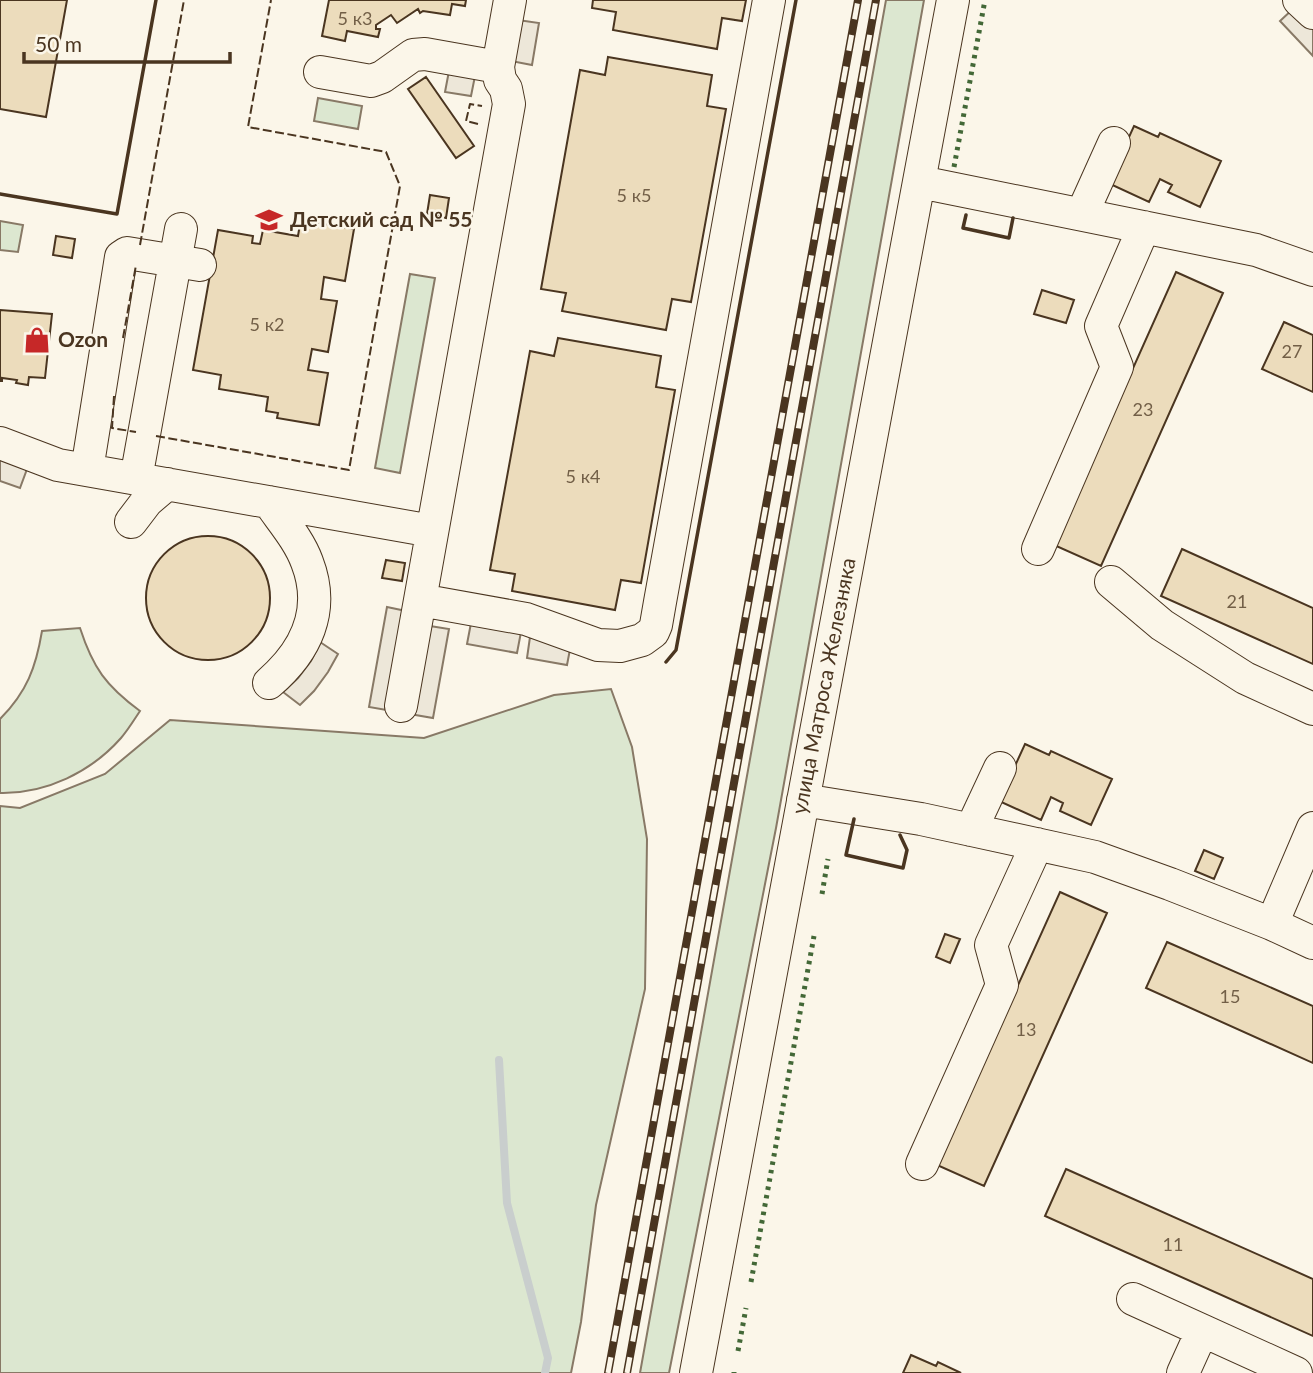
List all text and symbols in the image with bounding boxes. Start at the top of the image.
house number: 5 к3 [338,7,372,29]
scale bar [24,21,231,65]
text: 50 m [35,31,82,56]
house number: 5 к5 [617,184,651,206]
school or university icon: Детский сад № 55 [254,205,284,235]
place label: Детский сад № 55 [290,206,473,231]
house number: 5 к2 [250,313,284,335]
shop icon: Ozon [22,325,52,355]
place label: Ozon [58,326,108,351]
house number: 27 [1282,340,1302,362]
house number: 23 [1133,398,1153,420]
house number: 5 к4 [566,465,600,487]
street label: улица Матроса Железняка [785,555,860,816]
house number: 21 [1227,590,1247,612]
house number: 15 [1220,985,1240,1007]
house number: 13 [1016,1018,1036,1040]
house number: 11 [1163,1233,1183,1255]

